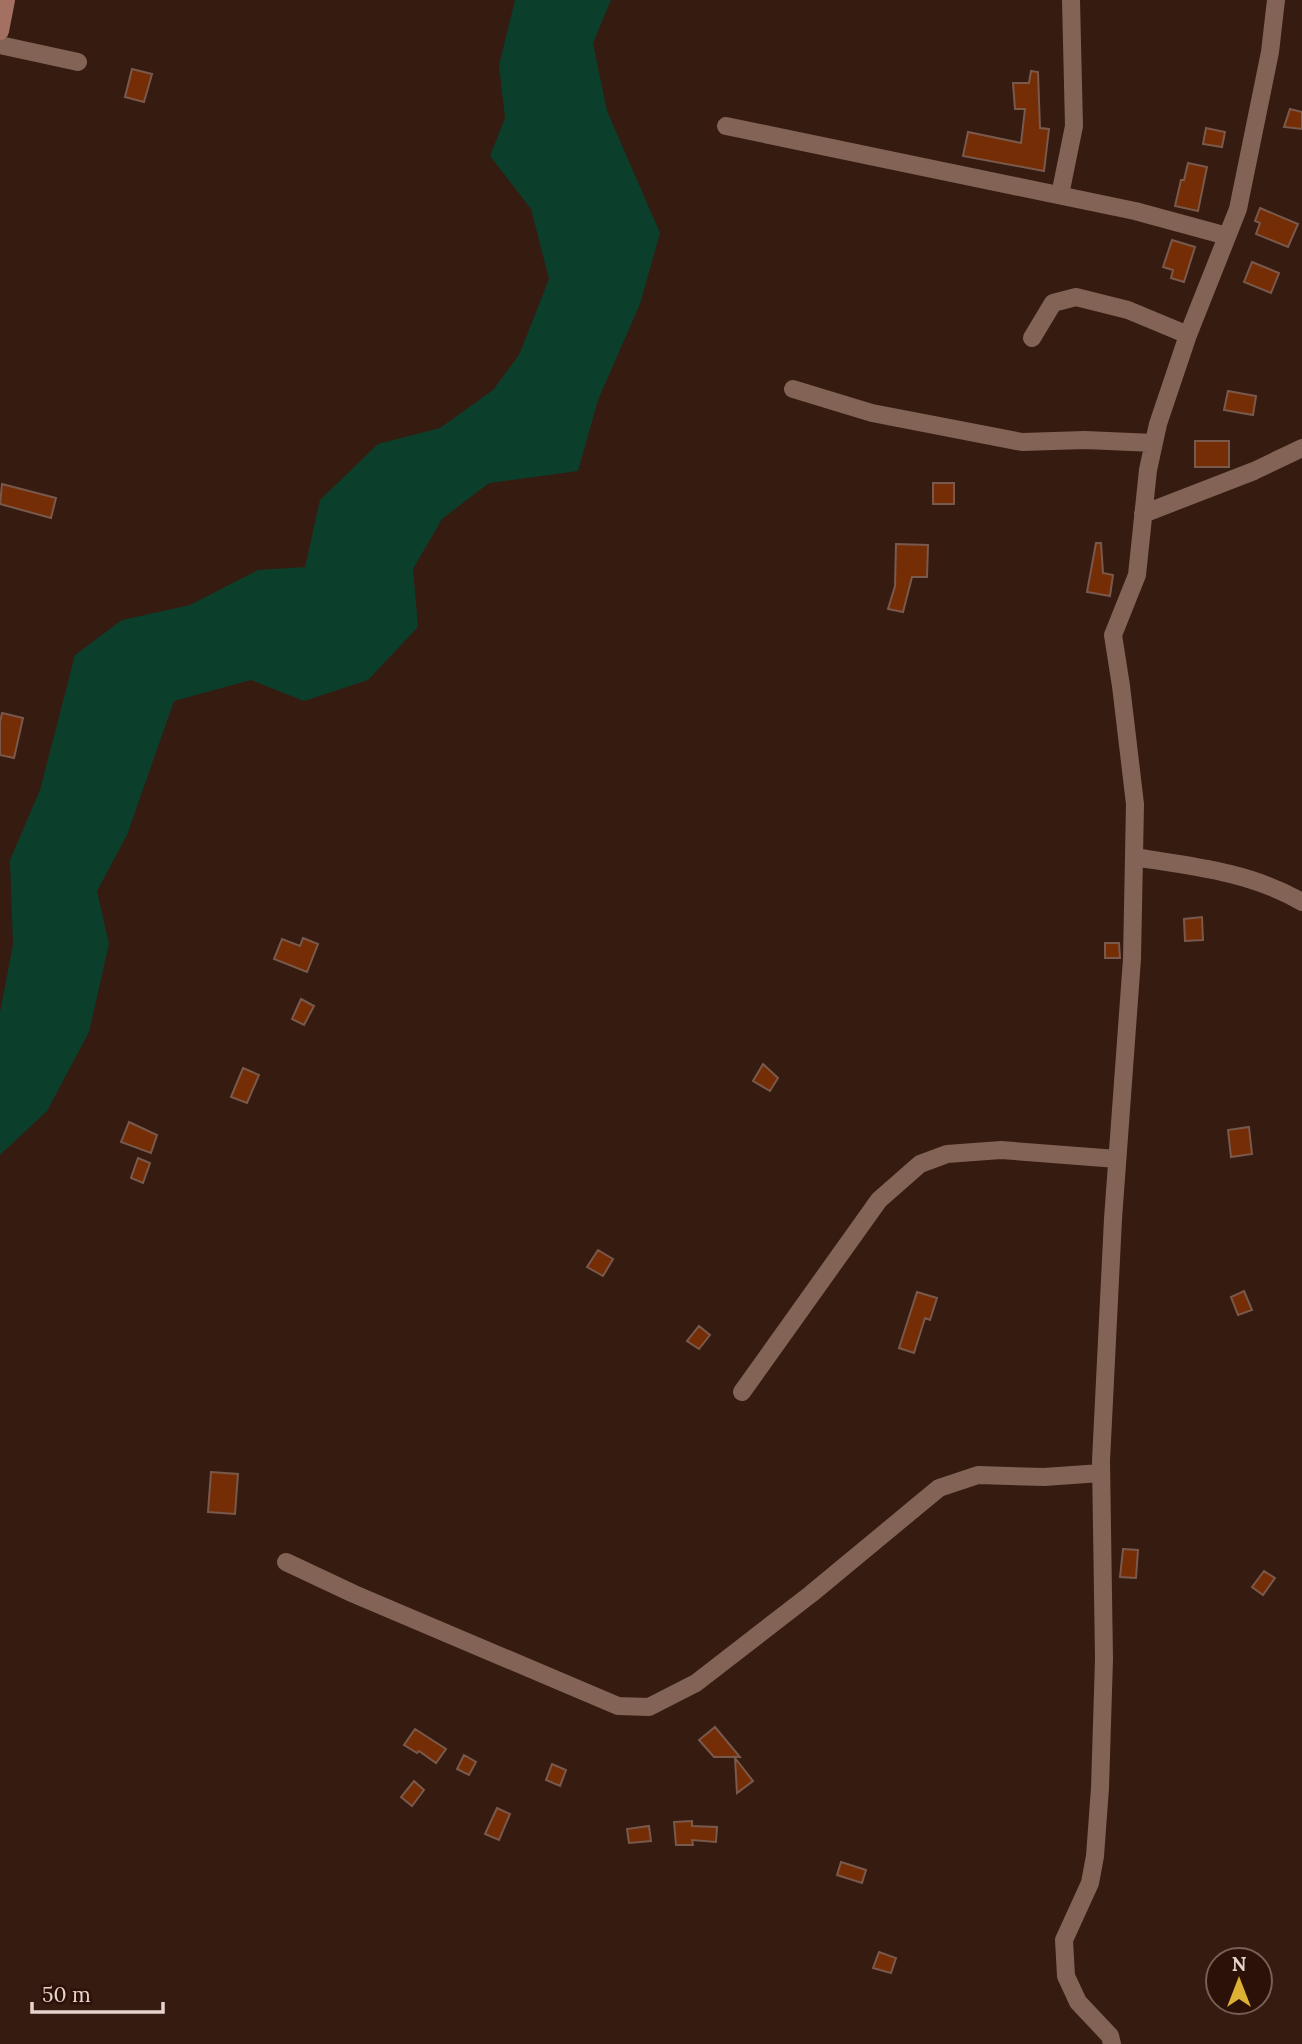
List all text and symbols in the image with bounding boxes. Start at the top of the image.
north arrow [1204,1946,1274,2016]
text: N [1232,1952,1247,1976]
scale bar [32,1970,163,2014]
text: 50 m [42,1981,91,2008]

